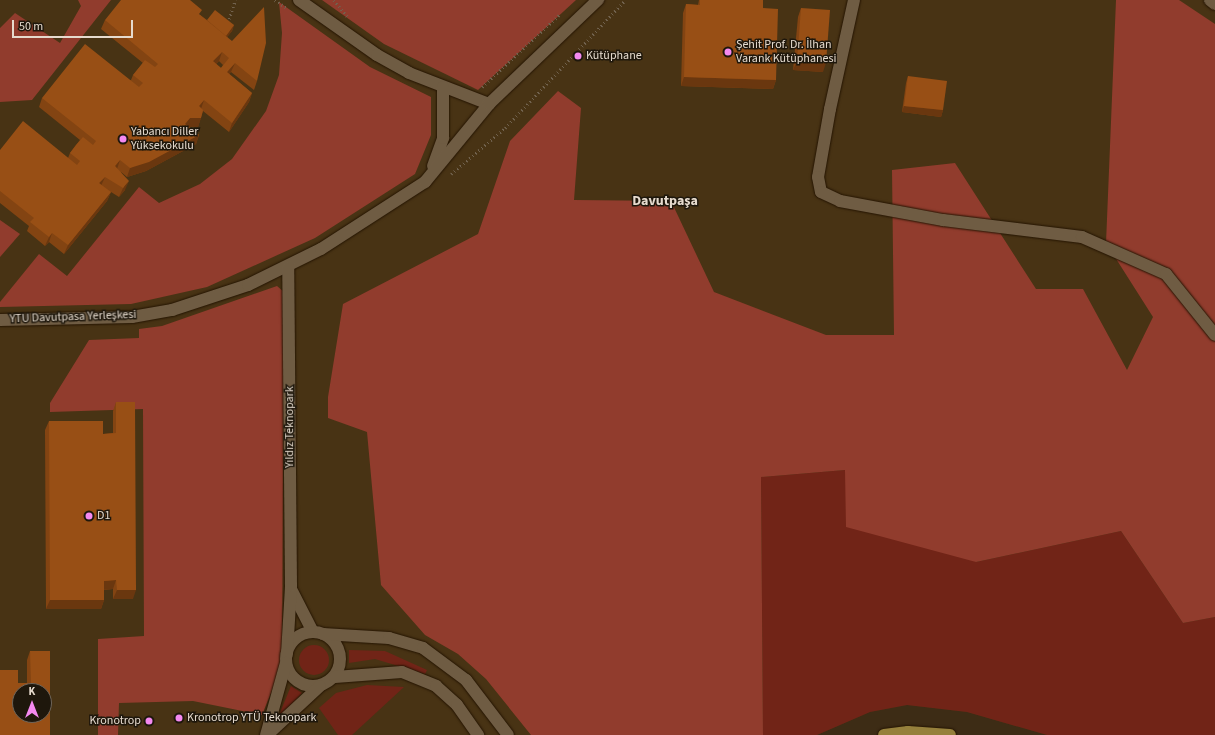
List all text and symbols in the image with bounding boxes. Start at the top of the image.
scale bar [14,12,135,38]
text: 50 m [19,18,43,35]
place label: Şehit Prof. Dr. İlhan Varank Kütüphanesi [736,38,836,66]
marker: Şehit Prof. Dr. İlhan Varank Kütüphanesi [723,47,733,57]
place label: Kütüphane [586,49,642,63]
marker: Kütüphane [573,51,583,61]
place label: Yabancı Diller Yüksekokulu [131,125,198,153]
marker: Yabancı Diller Yüksekokulu [118,134,128,144]
district label: Davutpaşa [632,193,698,209]
street label: YTU Davutpasa Yerleşkesi [9,308,137,326]
street label: Yıldız Teknopark [283,386,297,468]
place label: D1 [97,509,110,523]
marker: D1 [84,511,94,521]
north arrow [12,683,52,723]
text: K [29,684,35,699]
place label: Kronotrop YTÜ Teknopark [187,711,316,725]
marker: Kronotrop YTÜ Teknopark [174,713,184,723]
place label: Kronotrop [89,714,141,728]
marker: Kronotrop [144,716,154,726]

